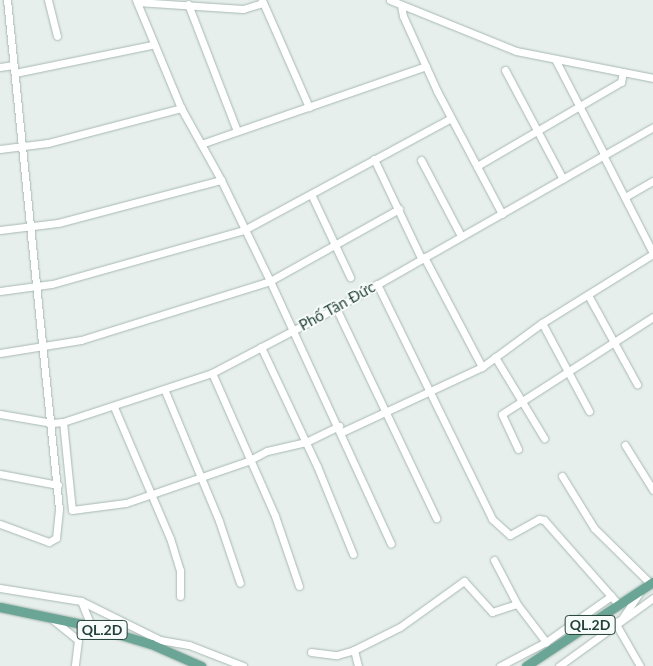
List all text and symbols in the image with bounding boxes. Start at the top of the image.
street label: Phố Tân Đức [296,278,378,334]
road number: QL.2D [564,614,616,636]
road number: QL.2D [76,618,128,642]

